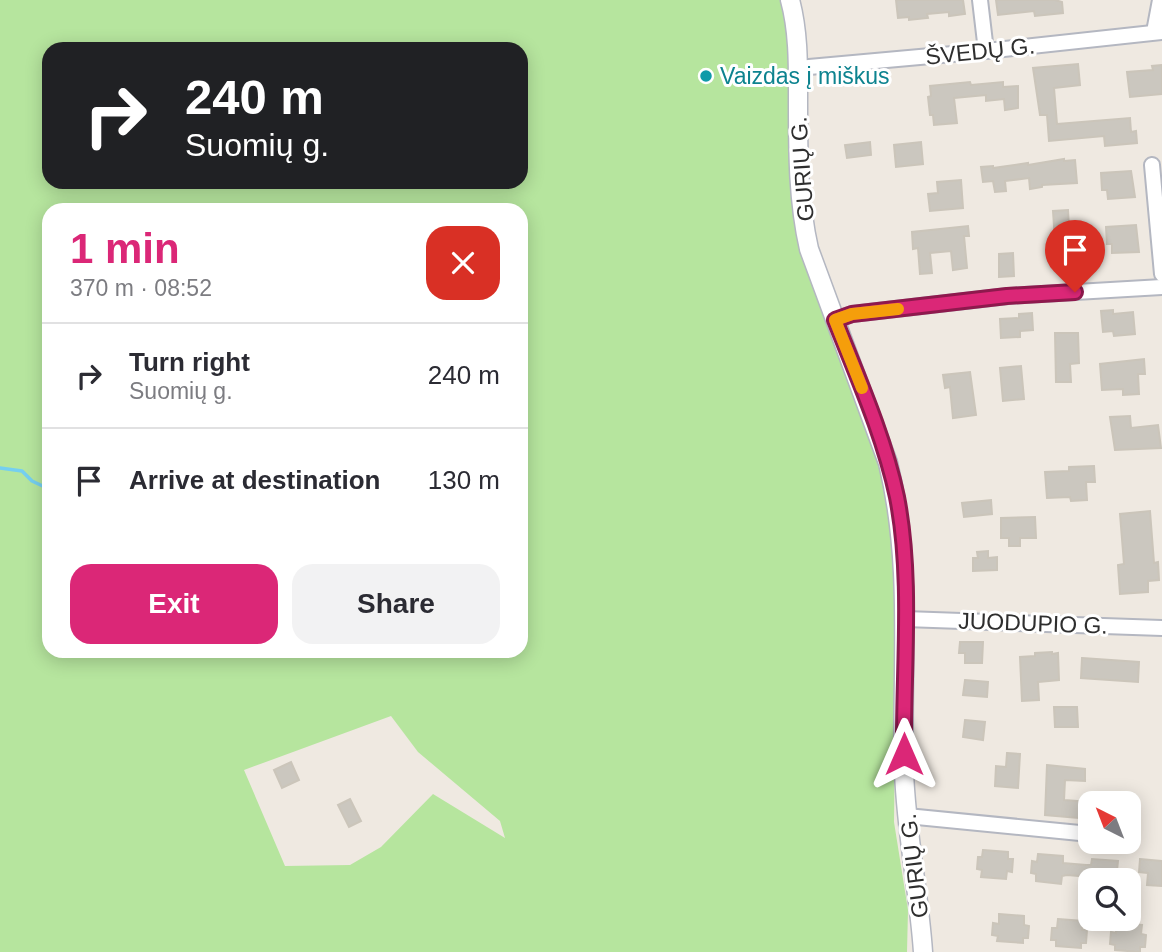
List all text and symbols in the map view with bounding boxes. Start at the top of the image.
street label: ŠVEDŲ G. [924,31,1036,70]
place label: Vaizdas į miškus [720,63,890,89]
marker: Vaizdas į miškus [698,68,714,84]
icon: right [70,70,161,161]
text: 240 m [185,70,324,124]
street label: GURIŲ G. [785,116,819,222]
text: Suomių g. [185,127,329,163]
pin [1045,220,1105,292]
text: 1 min [70,225,180,272]
button: close [426,226,500,300]
icon: arrive [1056,231,1094,269]
text: 370 m · 08:52 [70,275,212,301]
text: Turn right [129,347,250,377]
icon: right [70,357,108,395]
text: 240 m [428,360,500,390]
text: Suomių g. [129,378,233,404]
icon: arrive [70,462,108,500]
text: Arrive at destination [129,465,380,495]
text: 130 m [428,465,500,495]
button: Exit [70,564,278,644]
button: Share [292,564,500,644]
street label: JUODUPIO G. [958,607,1108,639]
position arrow [867,717,941,791]
north arrow [1078,791,1141,854]
map controls [1078,791,1141,931]
street label: GURIŲ G. [895,812,933,920]
button: search [1078,868,1141,931]

